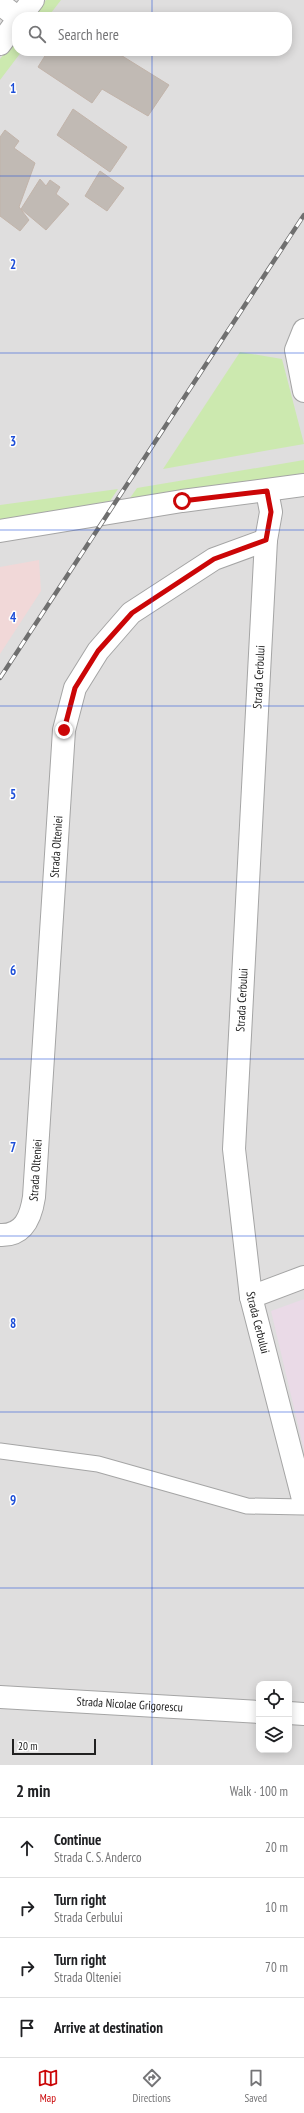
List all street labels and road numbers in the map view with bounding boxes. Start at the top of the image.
street label: Strada Cerbului [249,645,268,709]
street label: Strada Olteniei [47,815,65,878]
street label: Strada Cerbului [232,968,251,1032]
street label: Strada Olteniei [25,1139,45,1202]
street label: Strada Cerbului [243,1291,273,1355]
street label: Strada Nicolae Grigorescu [76,1693,183,1715]

